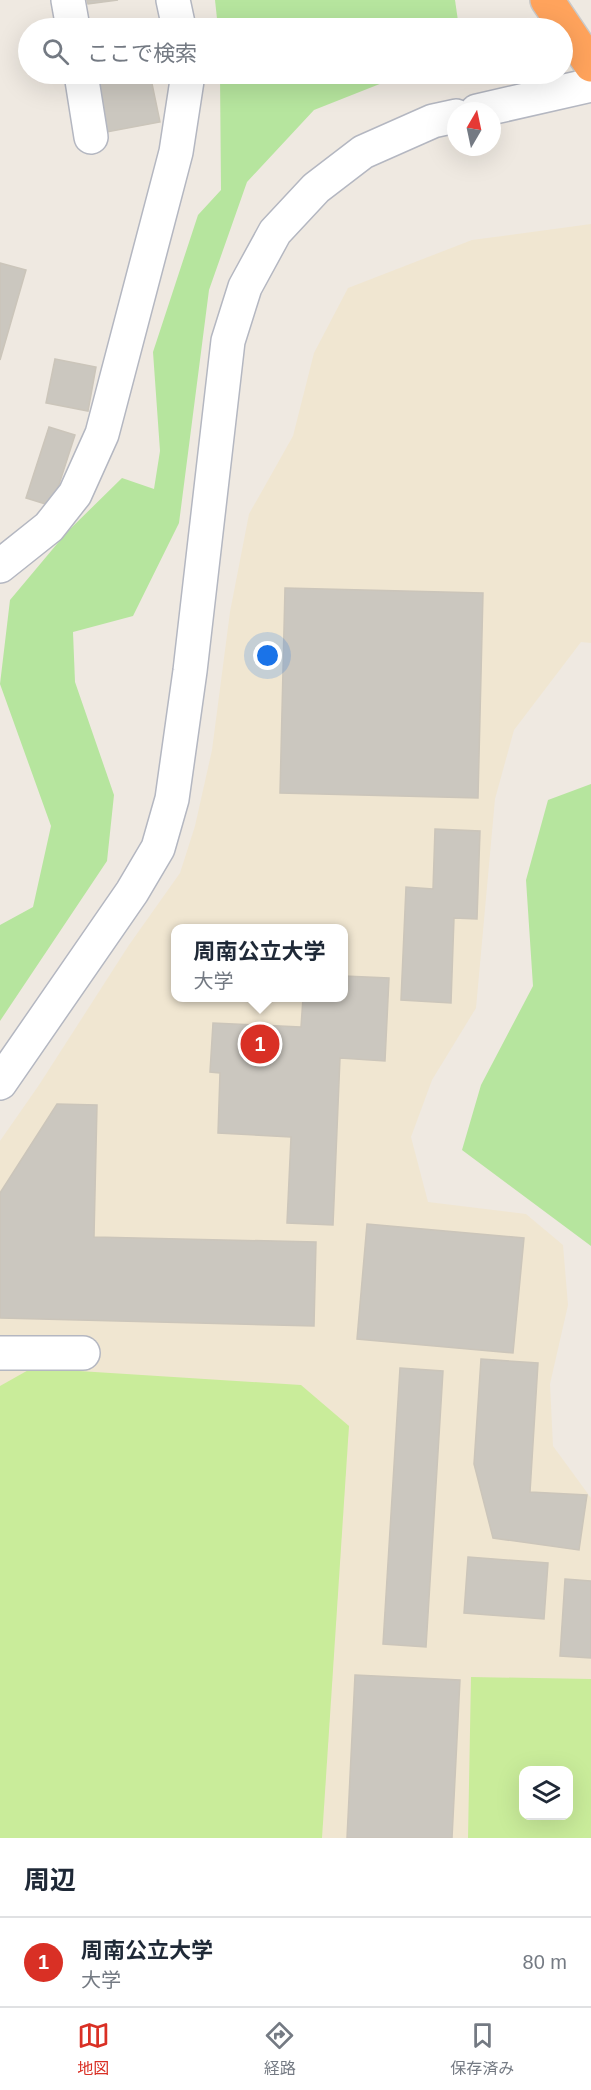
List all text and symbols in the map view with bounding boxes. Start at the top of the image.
search box [18,18,573,84]
icon: search [39,35,72,68]
text: ここで検索 [87,41,197,66]
north arrow [447,102,501,156]
your location [253,641,282,670]
popup [171,924,348,1002]
text: 周南公立大学 [193,939,326,964]
text: 大学 [193,970,233,992]
pin: 1 [240,1022,280,1066]
map controls [519,1766,573,1820]
button: layers [519,1766,573,1820]
text: 周辺 [24,1865,76,1895]
text: 周南公立大学 [81,1938,213,1963]
text: 1 [38,1951,49,1973]
text: 80 m [523,1951,567,1973]
text: 大学 [81,1969,121,1991]
tab: 地図 [77,2019,110,2079]
tab: 経路 [263,2019,296,2079]
tab: 保存済み [450,2019,514,2079]

